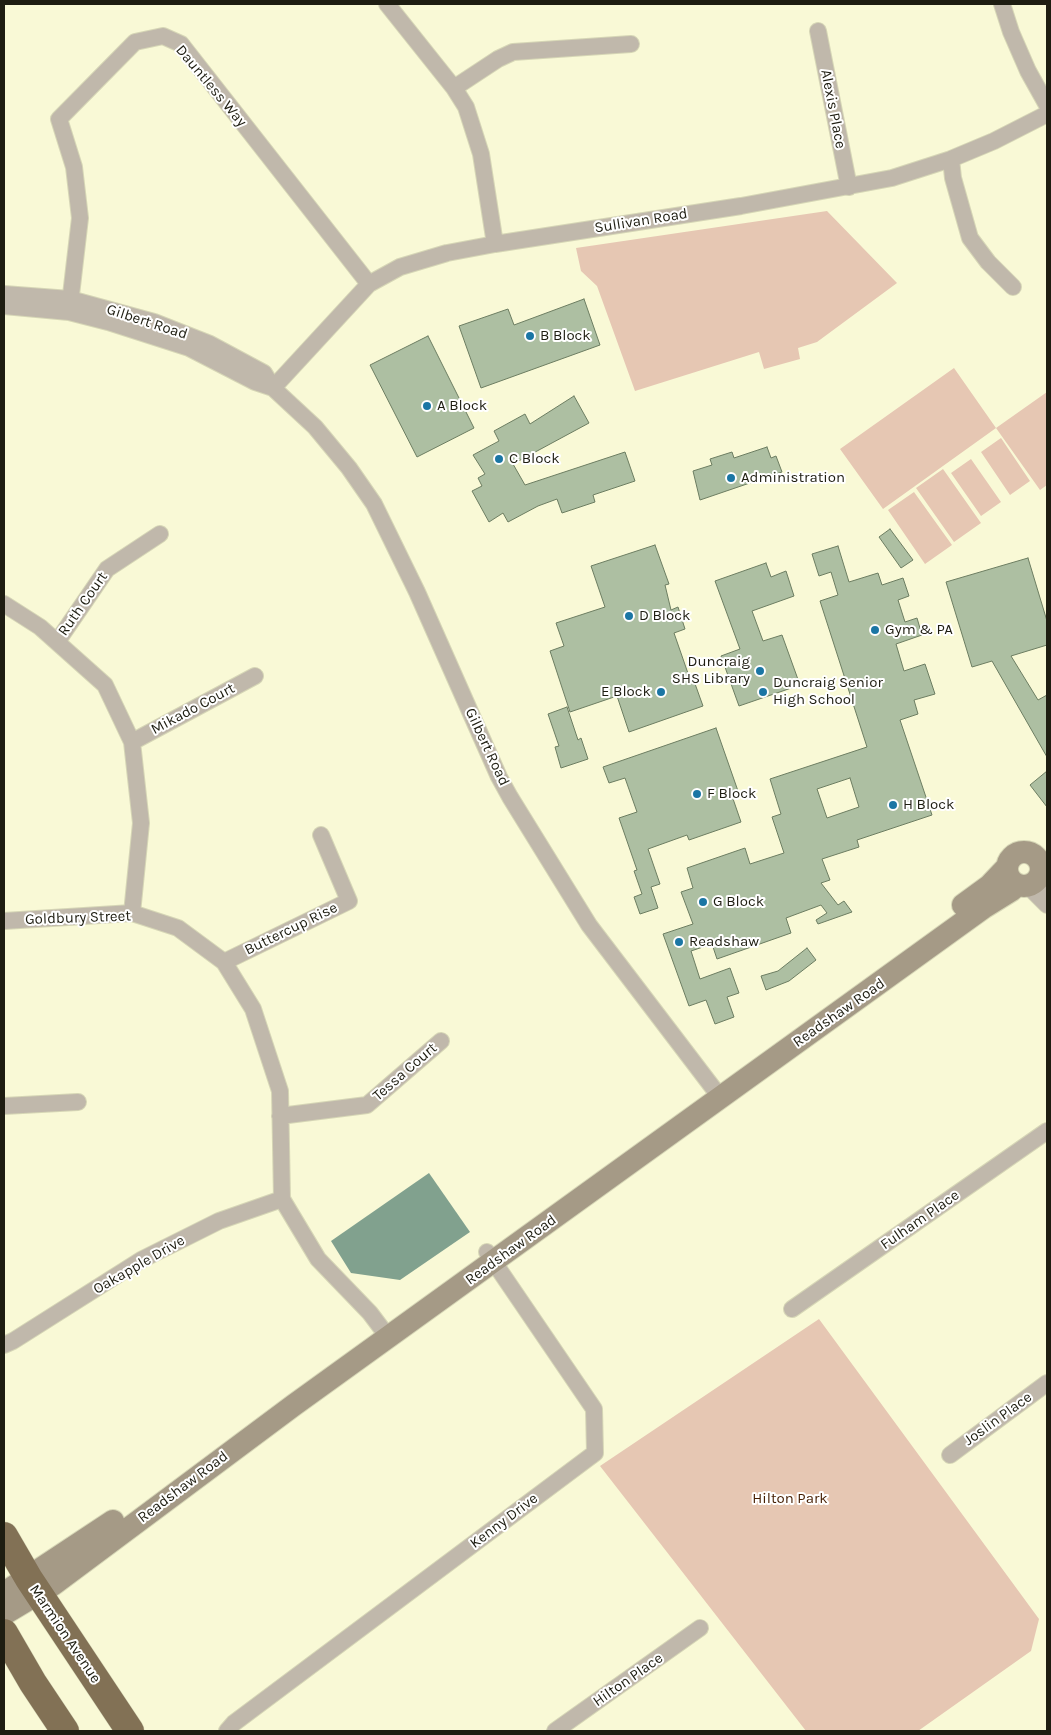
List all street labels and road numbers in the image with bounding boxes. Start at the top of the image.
street label: Dauntless Way [172,41,250,131]
street label: Alexis Place [817,68,849,150]
street label: Sullivan Road [593,205,689,237]
street label: Gilbert Road [104,300,190,344]
street label: Ruth Court [54,569,112,639]
street label: Mikado Court [148,679,238,739]
street label: Gilbert Road [461,705,513,789]
street label: Buttercup Rise [242,899,340,959]
street label: Goldbury Street [25,907,131,929]
street label: Readshaw Road [790,975,888,1051]
street label: Tessa Court [369,1039,441,1105]
street label: Fulham Place [877,1186,963,1254]
street label: Readshaw Road [462,1211,560,1289]
street label: Oakapple Drive [90,1232,188,1298]
street label: Joslin Place [961,1388,1035,1450]
street label: Readshaw Road [134,1447,232,1527]
street label: Kenny Drive [466,1490,542,1552]
street label: Marmion Avenue [25,1581,105,1687]
street label: Hilton Place [590,1649,666,1711]

